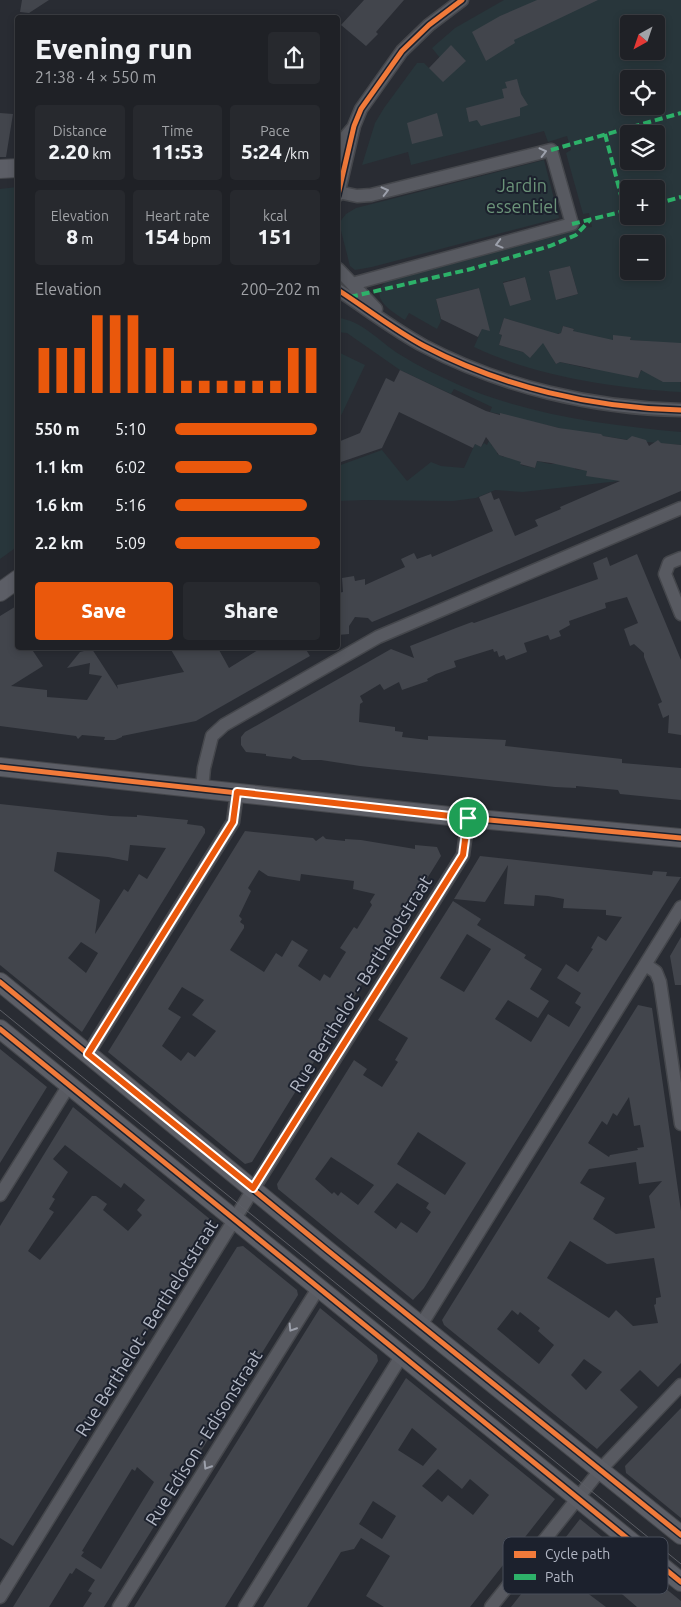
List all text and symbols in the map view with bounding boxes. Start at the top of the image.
north arrow [620,15,665,60]
map controls [620,15,665,280]
button: share [268,32,320,84]
text: Evening run [35,33,193,64]
text: 21:38 · 4 × 550 m [35,68,156,86]
button: locate [620,70,665,115]
text: Distance [53,123,107,139]
text: Time [162,123,193,139]
text: Pace [260,123,290,139]
button: layers [620,125,665,170]
text: 2.20 [48,139,89,163]
text: 11:53 [151,139,204,163]
text: 5:24 [241,139,282,163]
text: km [89,146,111,162]
text: /km [282,146,309,162]
one-way arrow [538,147,547,158]
park label: Jardin essentiel [486,175,558,216]
button: + [620,180,665,225]
one-way arrow [381,187,389,197]
text: Elevation [51,208,109,224]
text: Heart rate [145,208,210,224]
text: kcal [263,208,287,224]
text: 8 [66,224,78,248]
text: 154 [144,224,179,248]
text: 151 [257,224,293,248]
text: m [78,231,93,247]
text: bpm [179,231,211,247]
button: − [620,235,665,280]
one-way arrow [494,238,503,249]
text: Elevation [35,280,102,298]
text: 200–202 m [240,280,320,298]
text: 550 m [35,420,80,438]
text: 5:10 [115,420,146,438]
text: 1.1 km [35,458,84,476]
text: 6:02 [115,458,146,476]
text: 1.6 km [35,496,84,514]
text: 5:16 [115,496,146,514]
text: 2.2 km [35,534,84,552]
text: 5:09 [115,534,146,552]
button: Save [35,582,173,640]
button: Share [183,582,320,640]
pin [447,797,489,839]
icon: arrive [454,804,482,832]
street label: Rue Berthelot - Berthelotstraat [285,871,435,1096]
street label: Rue Berthelot - Berthelotstraat [71,1215,221,1440]
one-way arrow [289,1323,299,1332]
street label: Rue Edison - Edisonstraat [141,1346,265,1529]
one-way arrow [203,1461,213,1470]
legend [503,1537,668,1594]
text: Cycle path [545,1546,610,1562]
text: Path [545,1569,574,1585]

